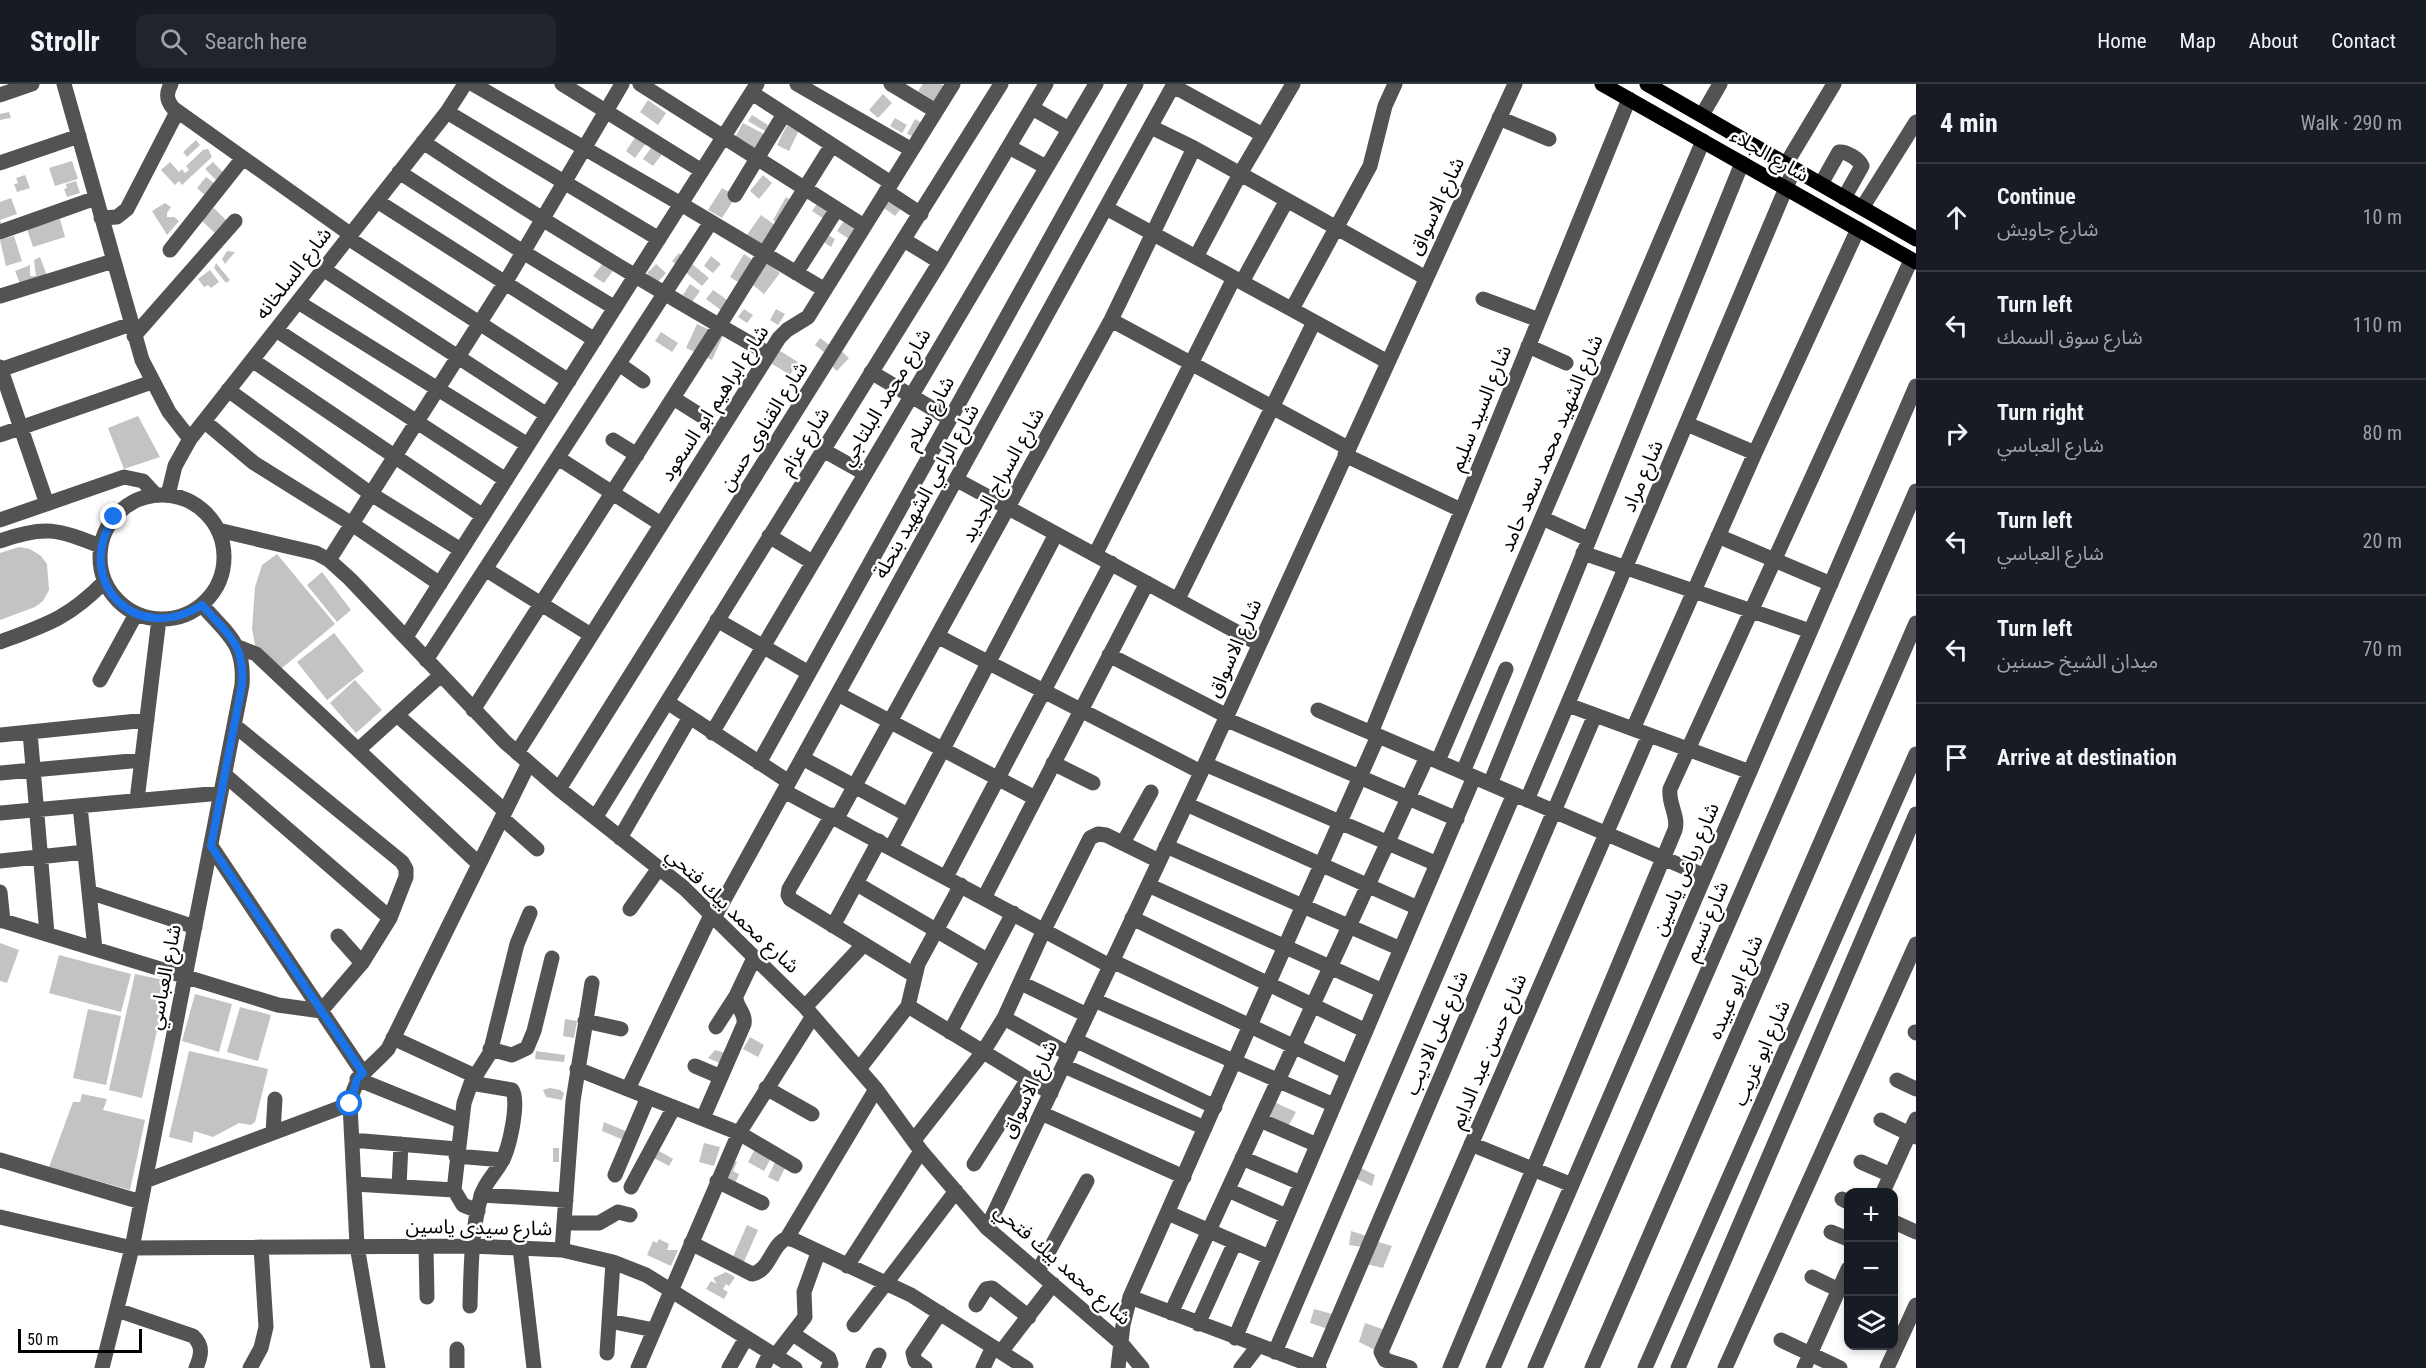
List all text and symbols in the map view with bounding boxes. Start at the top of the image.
search box [136,14,556,68]
text: Strollr [30,25,100,58]
icon: search [157,25,190,58]
text: Search here [205,29,307,54]
text: Home [2097,29,2147,53]
text: Map [2180,29,2216,53]
text: About [2249,29,2298,53]
text: Contact [2331,29,2396,53]
text: 4 min [1940,108,1998,138]
text: Walk · 290 m [2301,111,2402,135]
street label: شارع الجلاء [1725,123,1813,190]
street label: شارع الاسواق [1403,153,1472,260]
text: Continue [1997,184,2076,209]
icon: ahead [1940,201,1973,234]
text: 10 m [2363,205,2402,229]
text: شارع جاويش [1997,217,2098,241]
street label: شارع السلخانه [250,222,339,326]
text: Turn left [1997,292,2072,317]
icon: left [1940,309,1973,342]
text: 110 m [2353,313,2402,337]
street label: شارع ابراهيم ابو السعود [655,320,776,487]
street label: شارع محمد البلتاجي [834,324,939,472]
text: شارع سوق السمك [1997,325,2143,349]
street label: شارع الشهيد محمد سعد حامد [1494,331,1610,556]
street label: شارع السيد سليم [1444,342,1519,476]
street label: شارع القناوى حسن [714,357,815,497]
street label: شارع سلام [899,372,962,456]
street label: شارع الراعي الشهيد بنحلة [868,400,987,584]
text: Turn right [1997,400,2084,425]
street label: شارع عزام [774,403,837,481]
street label: شارع السراج الجديد [955,404,1051,548]
icon: right [1940,417,1973,450]
text: 80 m [2363,421,2402,445]
text: شارع العباسي [1997,433,2104,457]
street label: شارع مراد [1616,436,1671,517]
route end [100,503,126,529]
text: Turn left [1997,508,2072,533]
icon: left [1940,525,1973,558]
text: 20 m [2363,529,2402,553]
text: شارع العباسي [1997,541,2104,565]
street label: شارع الاسواق [1202,595,1269,702]
text: Turn left [1997,616,2072,641]
icon: left [1940,633,1973,666]
text: 70 m [2363,637,2402,661]
text: ميدان الشيخ حسنين [1997,649,2158,673]
icon: arrive [1940,741,1973,774]
text: Arrive at destination [1997,745,2177,770]
street label: شارع رياض ياسين [1646,799,1727,940]
street label: شارع محمد بيك فتحي [659,842,805,981]
street label: شارع نسيم [1678,877,1736,966]
street label: شارع العباسي [142,922,190,1033]
street label: شارع ابو عبيده [1702,931,1770,1044]
street label: شارع على الاديب [1399,967,1476,1100]
street label: شارع حسن عبد الدايم [1444,970,1534,1133]
street label: شارع ابو غريب [1727,997,1798,1111]
street label: شارع الاسواق [996,1036,1065,1143]
route start [336,1090,362,1116]
map controls [1844,1188,1898,1350]
button: + [1844,1188,1898,1242]
street label: شارع محمد بيك فتحي [987,1198,1136,1333]
street label: شارع سيدى ياسين [405,1214,553,1243]
button: − [1844,1242,1898,1296]
button: layers [1844,1296,1898,1350]
scale bar [18,1326,142,1354]
text: 50 m [27,1330,59,1349]

